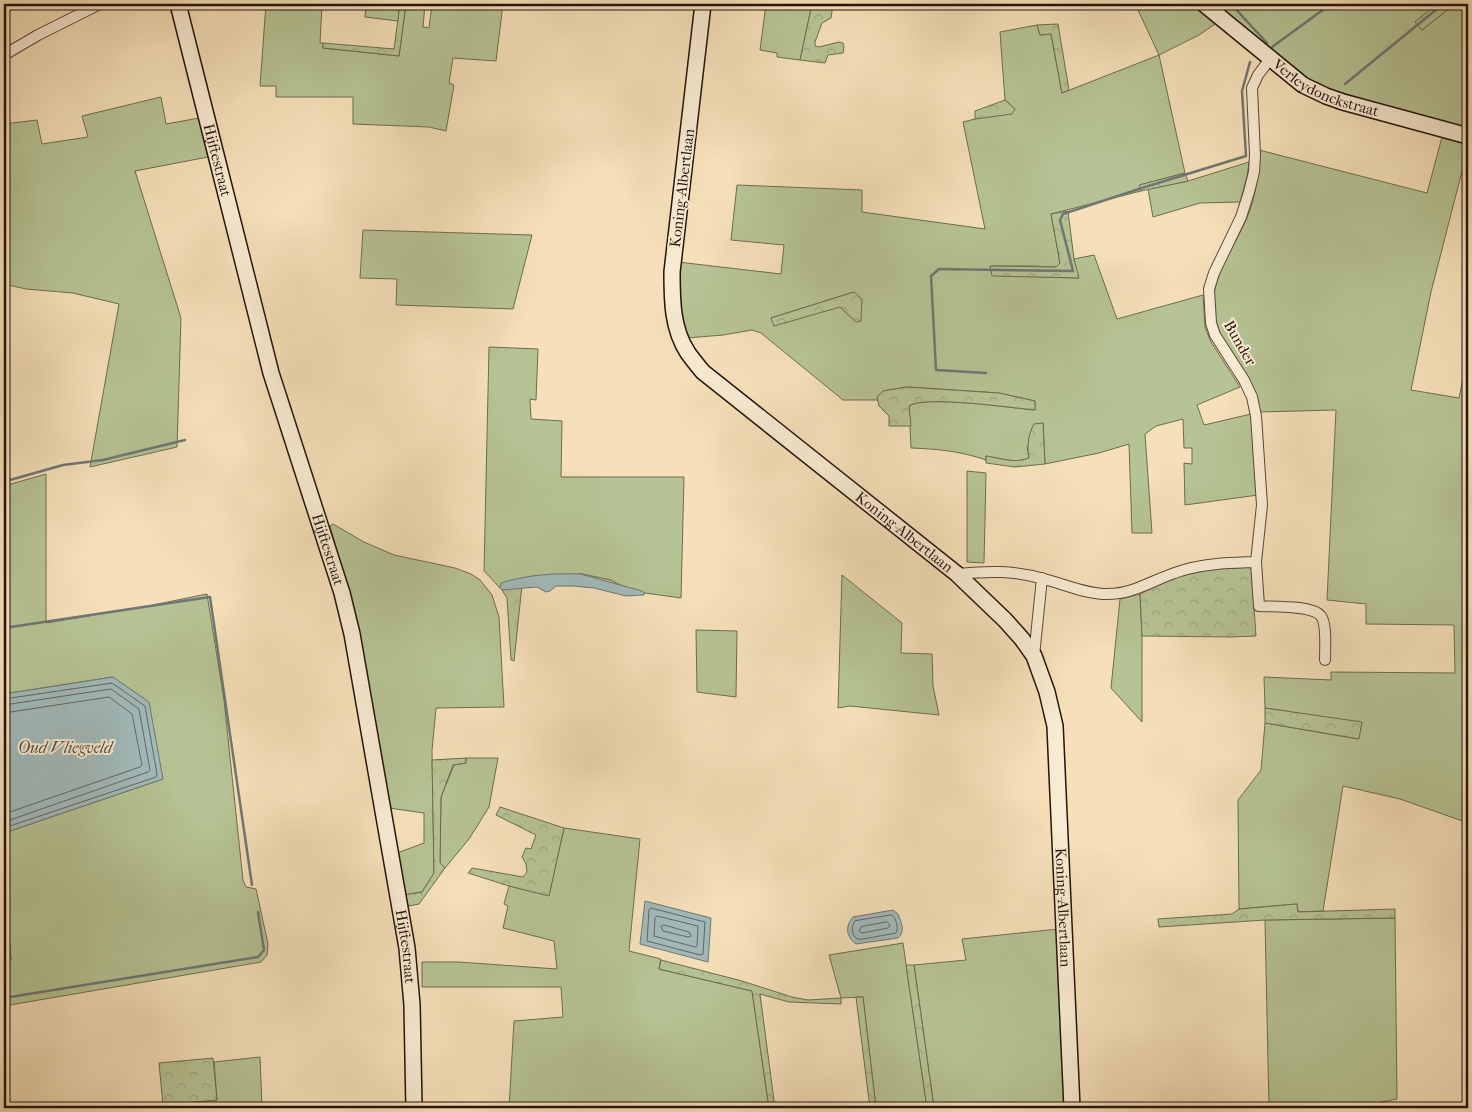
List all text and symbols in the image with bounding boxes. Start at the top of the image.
street label: Verleydonckstraat [1269,55,1381,121]
street label: Hijftestraat [200,122,235,199]
street label: Koning-Albertlaan [666,127,698,248]
street label: Bunder [1220,317,1260,369]
street label: Koning-Albertlaan [852,488,957,577]
street label: Hijftestraat [308,511,348,588]
water label: Oud Vliegveld [18,738,114,757]
street label: Koning-Albertlaan [1051,847,1075,968]
street label: Hijftestraat [391,908,419,985]

